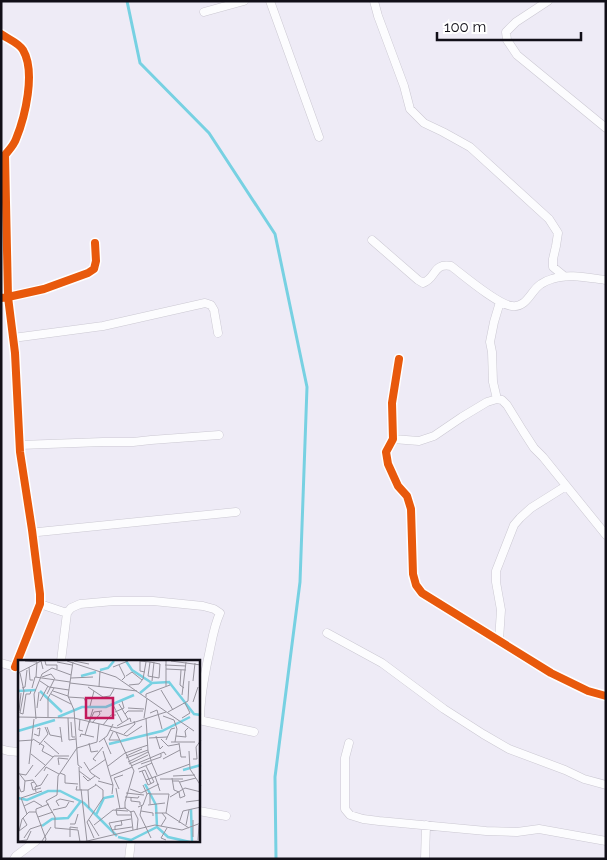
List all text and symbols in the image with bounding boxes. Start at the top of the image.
scale bar [437,10,581,42]
text: 100 m [444,18,486,36]
inset map [18,660,200,842]

